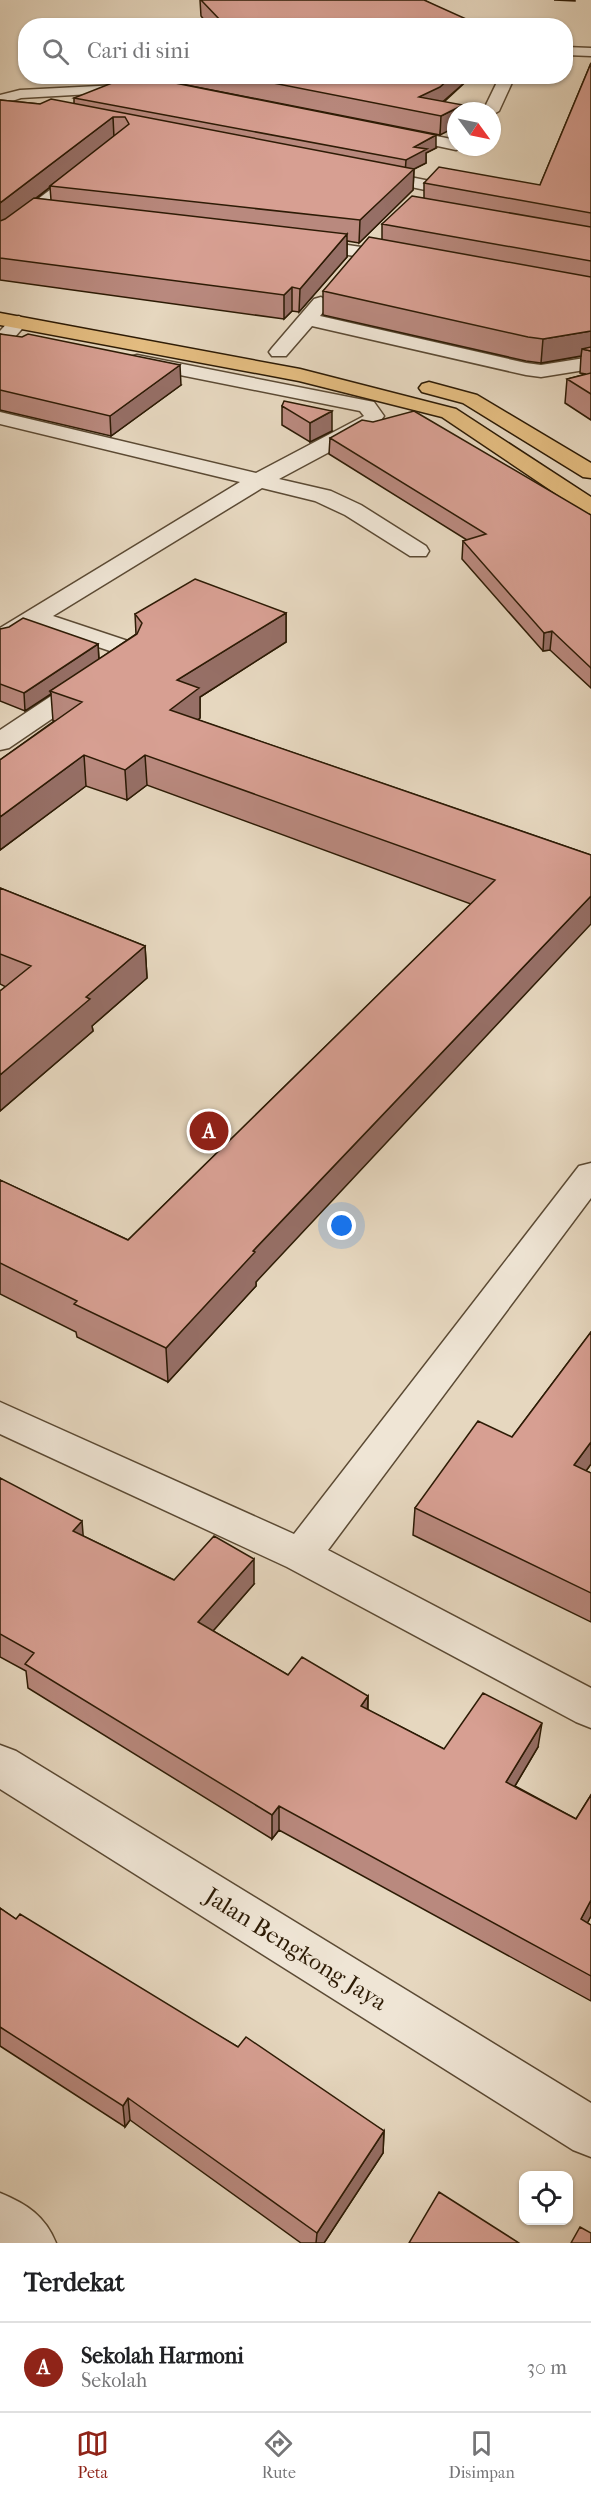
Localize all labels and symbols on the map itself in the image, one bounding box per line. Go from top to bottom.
north arrow [447,102,501,156]
pin: A [190,1108,228,1154]
your location [327,1211,356,1240]
street label: Jalan Bengkong Jaya [198,1881,393,2017]

